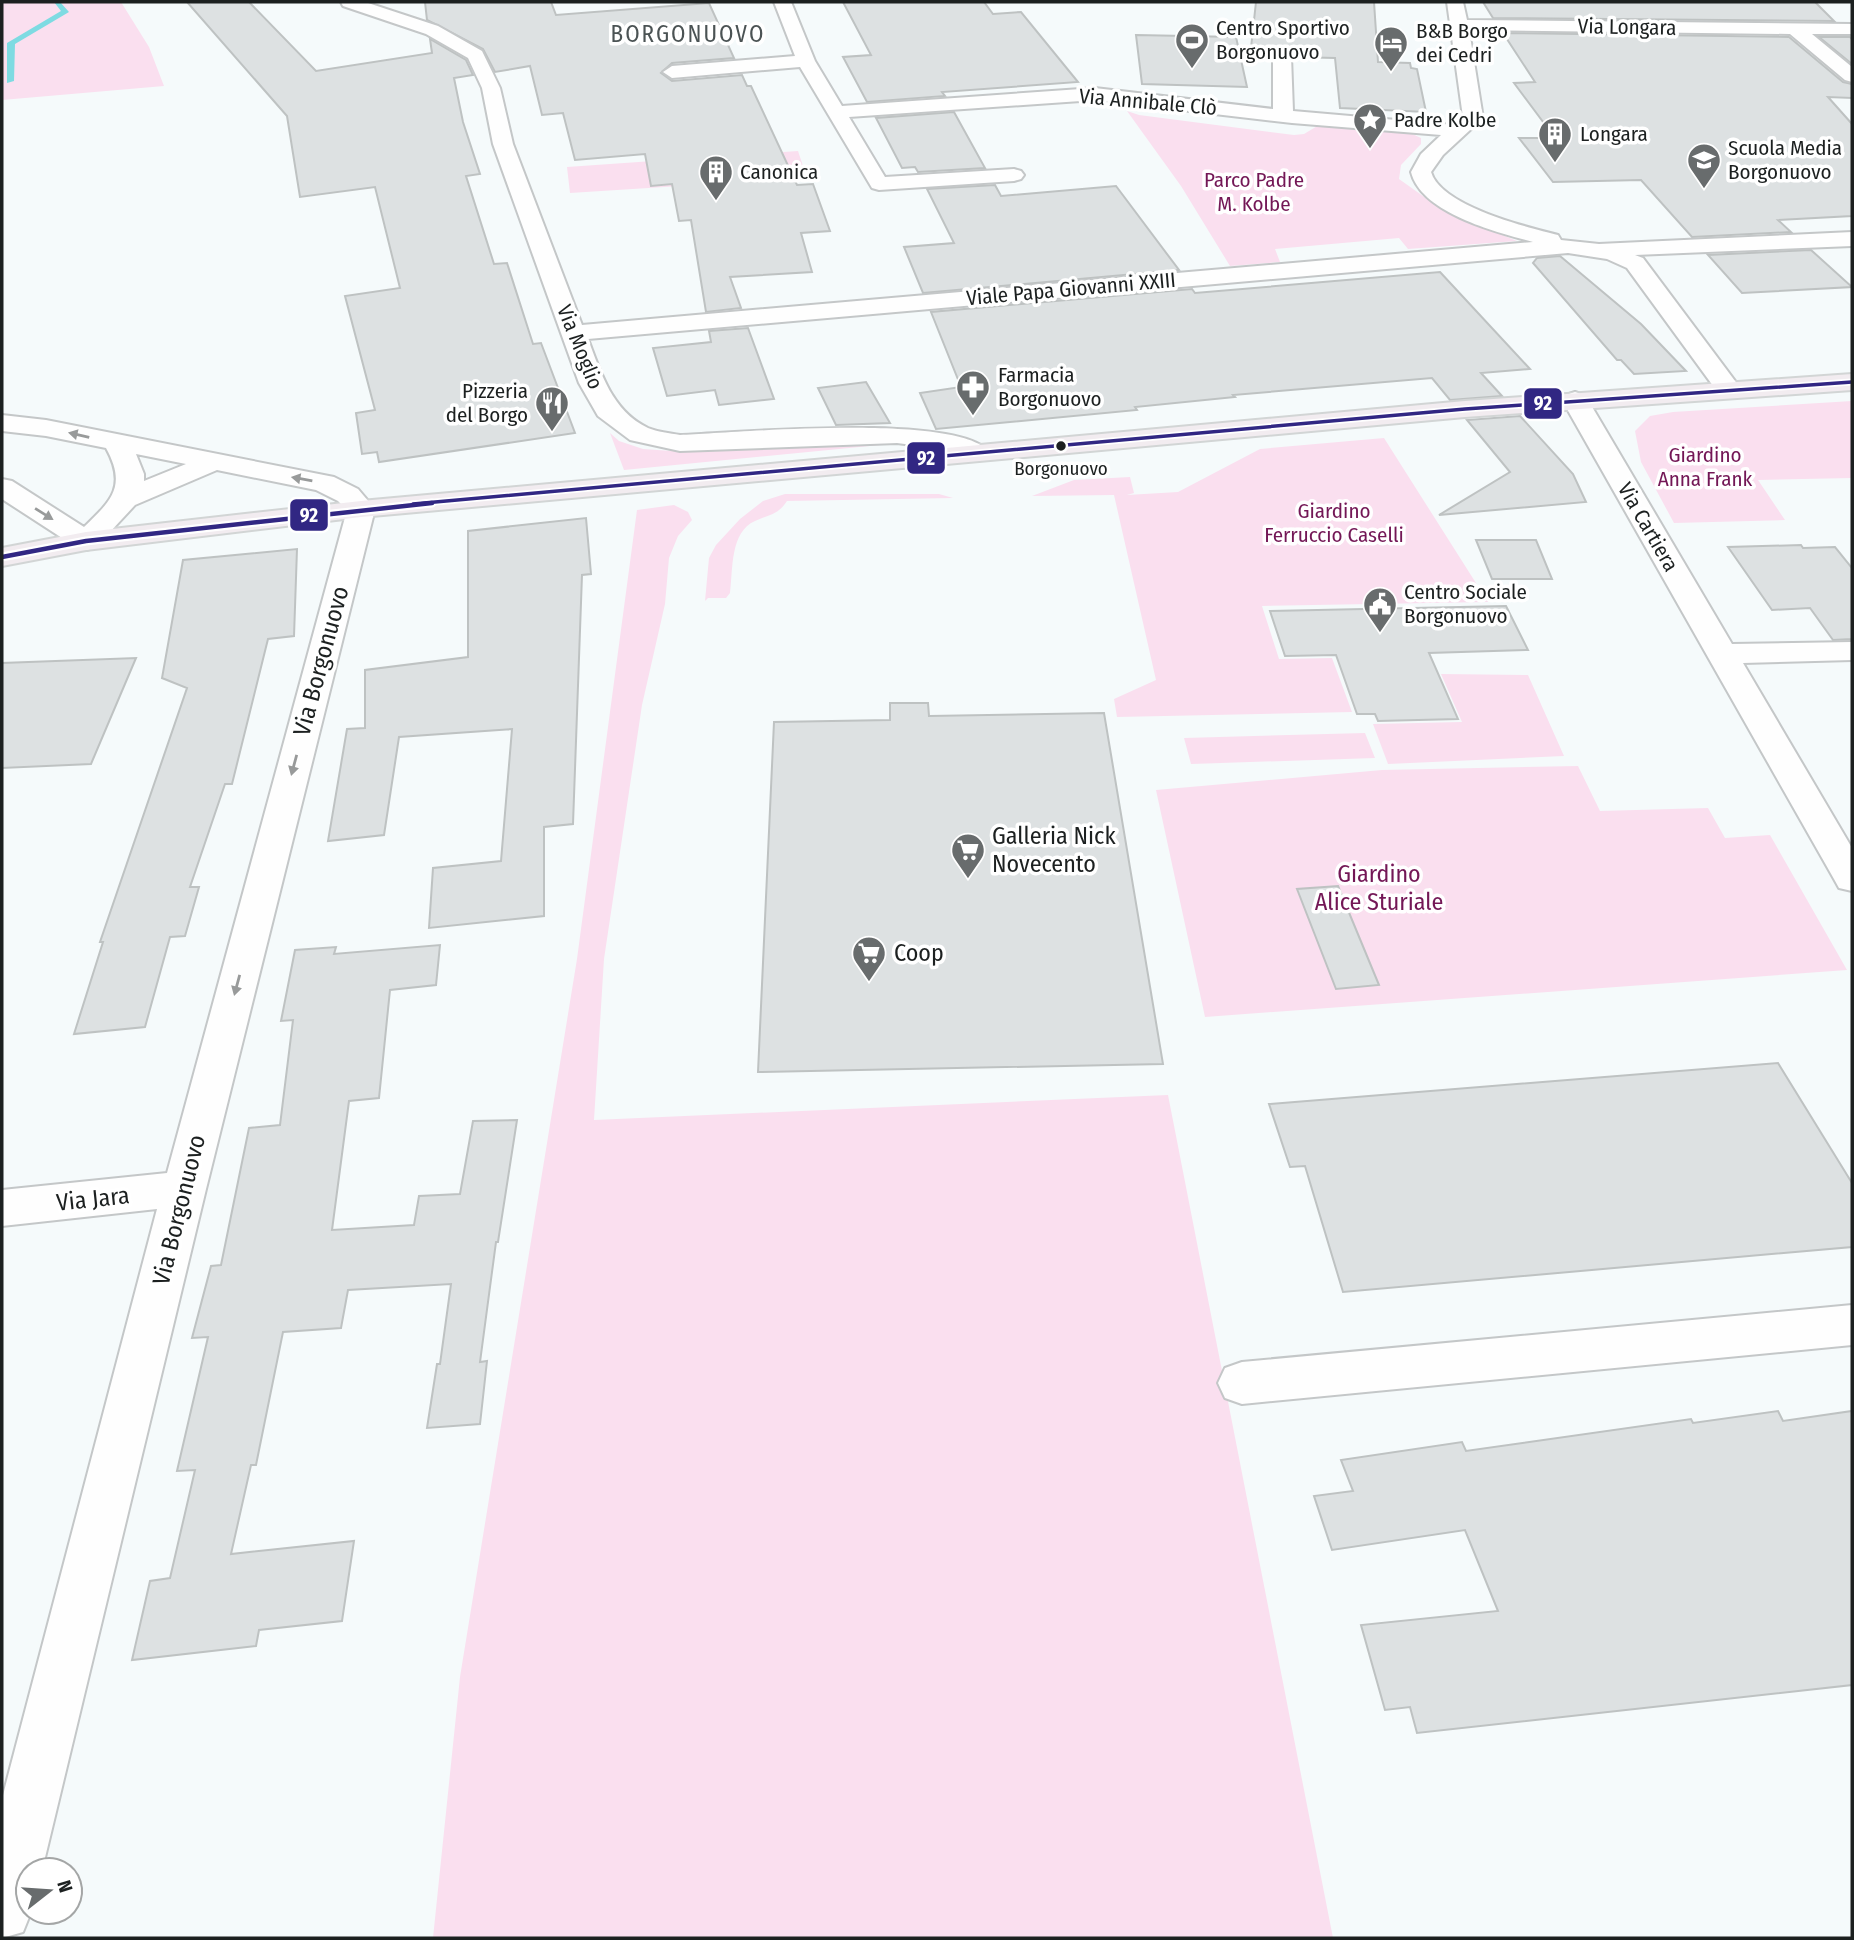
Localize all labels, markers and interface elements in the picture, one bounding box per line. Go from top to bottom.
street label: Via Longara [1577,13,1677,41]
place label: Centro Sportivo Borgonuovo [1216,15,1350,65]
place label: B&B Borgo dei Cedri [1416,18,1508,68]
district label: BORGONUOVO [611,20,765,48]
sports icon: Centro Sportivo Borgonuovo [1173,21,1211,70]
hotel icon: B&B Borgo dei Cedri [1372,24,1410,73]
street label: Via Annibale Clò [1078,83,1218,121]
place icon: Padre Kolbe [1351,101,1389,150]
place label: Padre Kolbe [1394,107,1496,133]
building icon: Longara [1536,115,1574,164]
place label: Longara [1580,121,1648,147]
place label: Scuola Media Borgonuovo [1728,135,1842,185]
school or university icon: Scuola Media Borgonuovo [1685,141,1723,190]
building icon: Canonica [697,153,735,202]
place label: Canonica [740,159,818,185]
park label: Parco Padre M. Kolbe [1204,167,1304,217]
street label: Viale Papa Giovanni XXIII [965,267,1177,311]
street label: Via Moglio [551,301,609,393]
place label: Farmacia Borgonuovo [998,362,1101,412]
pharmacy icon: Farmacia Borgonuovo [954,368,992,417]
place label: Pizzeria del Borgo [446,378,528,428]
restaurant icon: Pizzeria del Borgo [533,384,571,433]
line badge: 92 [1523,387,1563,420]
text: 92 [1534,392,1552,415]
one-way arrow [67,429,89,440]
marker: Borgonuovo [1054,439,1068,453]
line badge: 92 [906,441,946,475]
park label: Giardino Anna Frank [1658,442,1753,492]
text: 92 [917,447,935,470]
place label: Borgonuovo [1014,457,1108,480]
one-way arrow [291,473,313,484]
street label: Via Cartiera [1612,478,1684,576]
line badge: 92 [289,498,329,532]
park label: Giardino Ferruccio Caselli [1264,498,1404,548]
text: 92 [300,504,318,527]
one-way arrow [34,507,53,520]
place label: Centro Sociale Borgonuovo [1404,579,1527,629]
street label: Via Borgonuovo [288,583,354,739]
public building icon: Centro Sociale Borgonuovo [1361,585,1399,634]
one-way arrow [288,754,299,776]
place label: Galleria Nick Novecento [992,822,1116,878]
supermarket icon: Galleria Nick Novecento [949,831,987,880]
park label: Giardino Alice Sturiale [1315,860,1443,916]
supermarket icon: Coop [850,934,888,983]
place label: Coop [894,939,944,967]
one-way arrow [231,974,242,996]
street label: Via Borgonuovo [147,1132,211,1288]
street label: Via Jara [55,1181,131,1217]
north arrow [14,1856,84,1926]
text: N [52,1877,77,1895]

